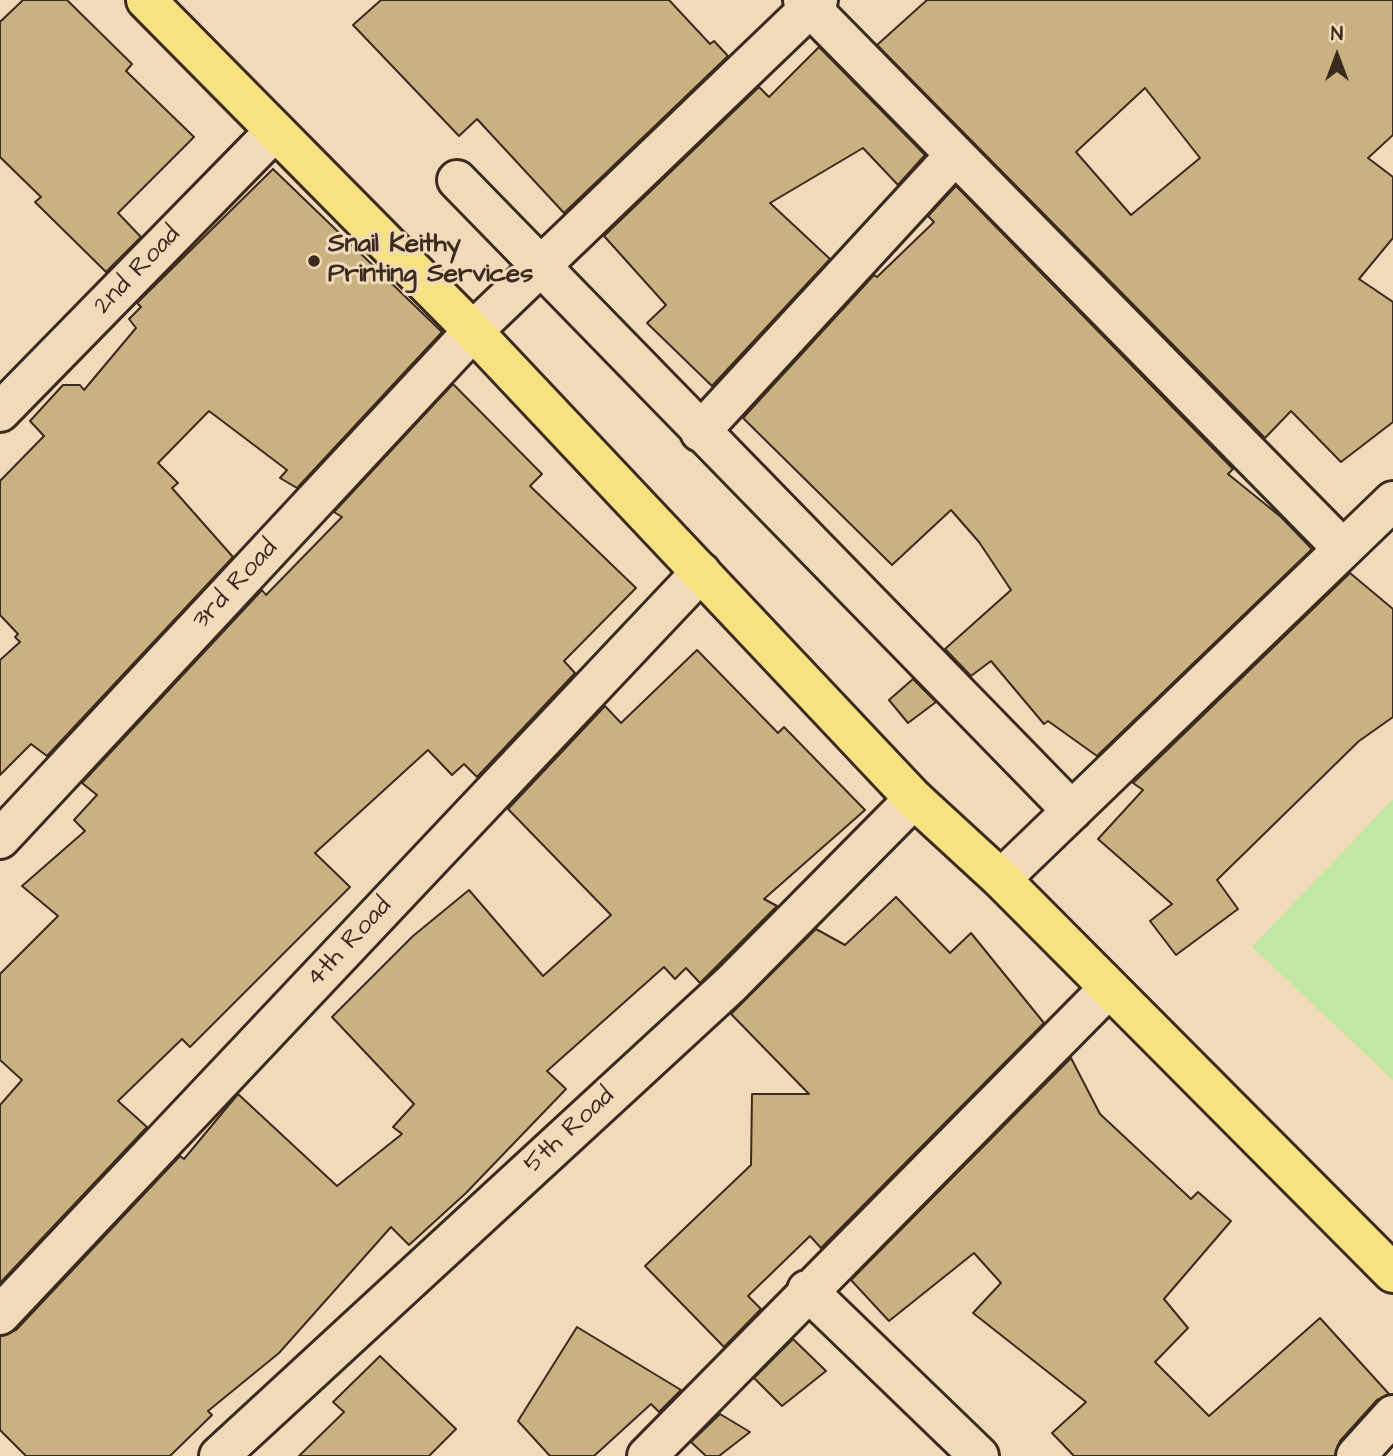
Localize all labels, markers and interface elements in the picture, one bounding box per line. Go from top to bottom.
north arrow [1302,21,1372,91]
text: N [1331,21,1343,48]
street label: 2nd Road [88,220,188,322]
place label: Snail Keithy Printing Services [328,230,533,292]
marker: Snail Keithy Printing Services [306,253,322,269]
street label: 3rd Road [187,534,285,636]
street label: 4th Road [301,892,399,994]
street label: 5th Road [518,1081,622,1181]

